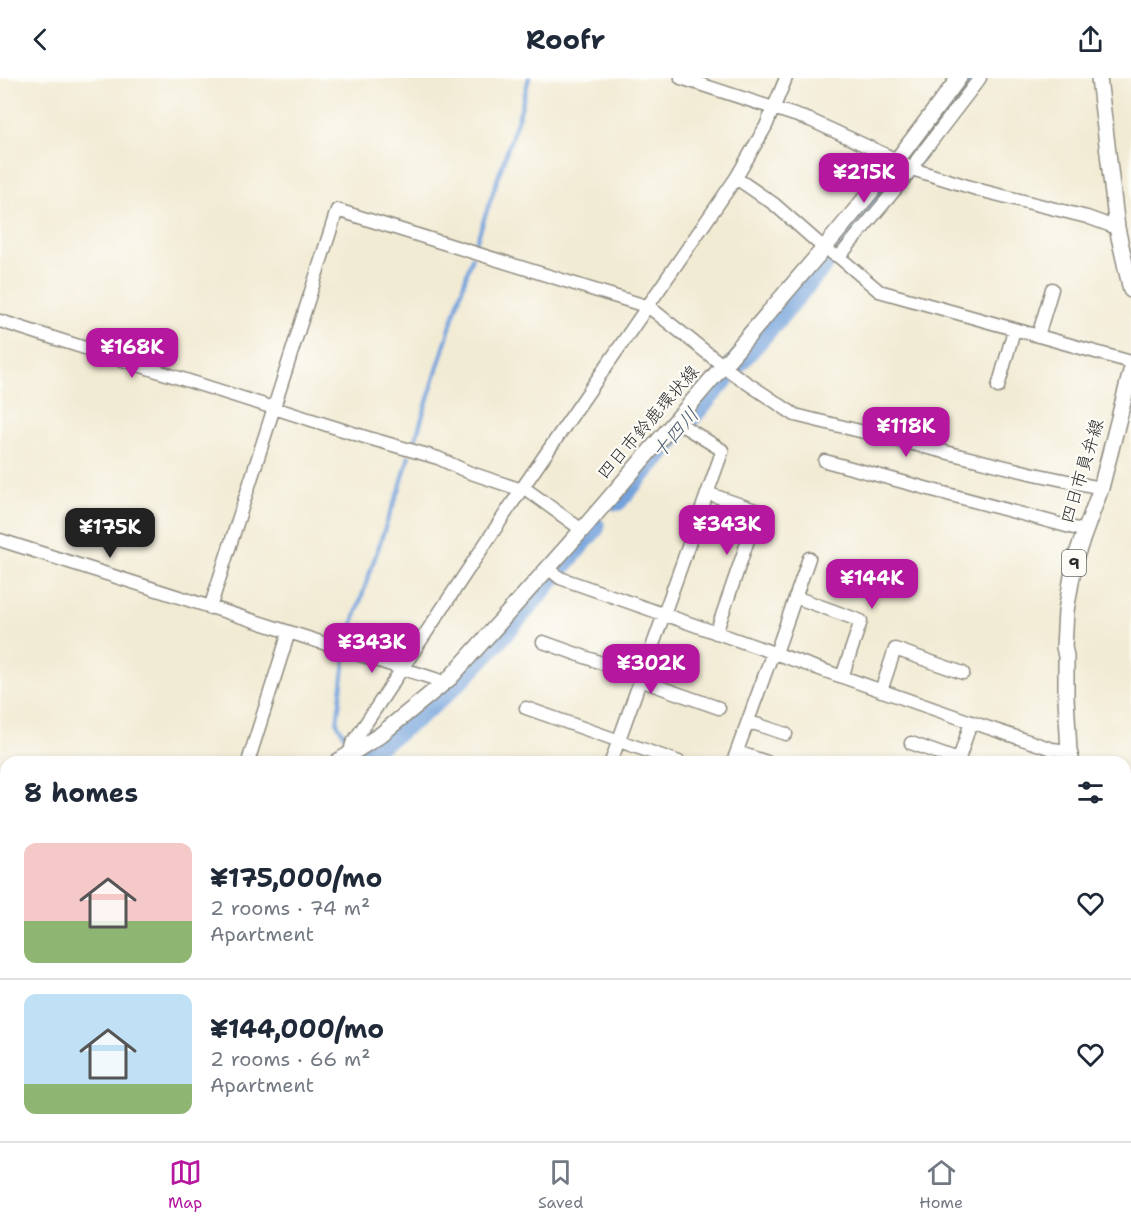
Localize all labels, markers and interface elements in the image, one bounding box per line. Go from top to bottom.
text: Roofr [526,21,605,58]
icon: back [24,23,57,56]
icon: share [1074,23,1107,56]
pin: ¥215K [822,153,906,204]
text: ¥215K [833,159,895,185]
pin: ¥168K [90,328,174,379]
text: ¥168K [100,334,164,360]
street label: 四日市鈴鹿環状線 [592,360,704,484]
water label: 十四川 [646,402,704,464]
pin: ¥118K [864,407,948,458]
text: ¥118K [877,413,935,439]
street label: 四日市員弁線 [1055,416,1109,526]
pin: ¥343K [685,505,769,556]
pin: ¥175K [68,508,152,559]
text: ¥343K [693,511,761,537]
text: ¥175K [79,514,141,540]
road number: 9 [1062,550,1086,576]
pin: ¥144K [830,559,914,610]
text: ¥144K [840,565,904,591]
pin: ¥343K [330,623,414,674]
text: ¥343K [338,629,406,655]
pin: ¥302K [609,644,693,695]
text: ¥302K [617,650,685,676]
text: 8 homes [24,775,138,810]
icon: filters [1074,776,1107,809]
text: ¥175,000/mo [210,860,382,895]
icon: home [72,867,144,939]
icon: heart [1074,887,1107,920]
text: 2 rooms · 74 m² [210,895,370,921]
text: Apartment [210,921,314,947]
text: ¥144,000/mo [210,1011,384,1046]
icon: home [72,1018,144,1090]
icon: heart [1074,1038,1107,1071]
text: 2 rooms · 66 m² [210,1046,371,1072]
text: Apartment [210,1072,314,1098]
tab: Map [168,1156,202,1213]
tab: Saved [538,1156,583,1213]
tab: Home [919,1156,963,1213]

